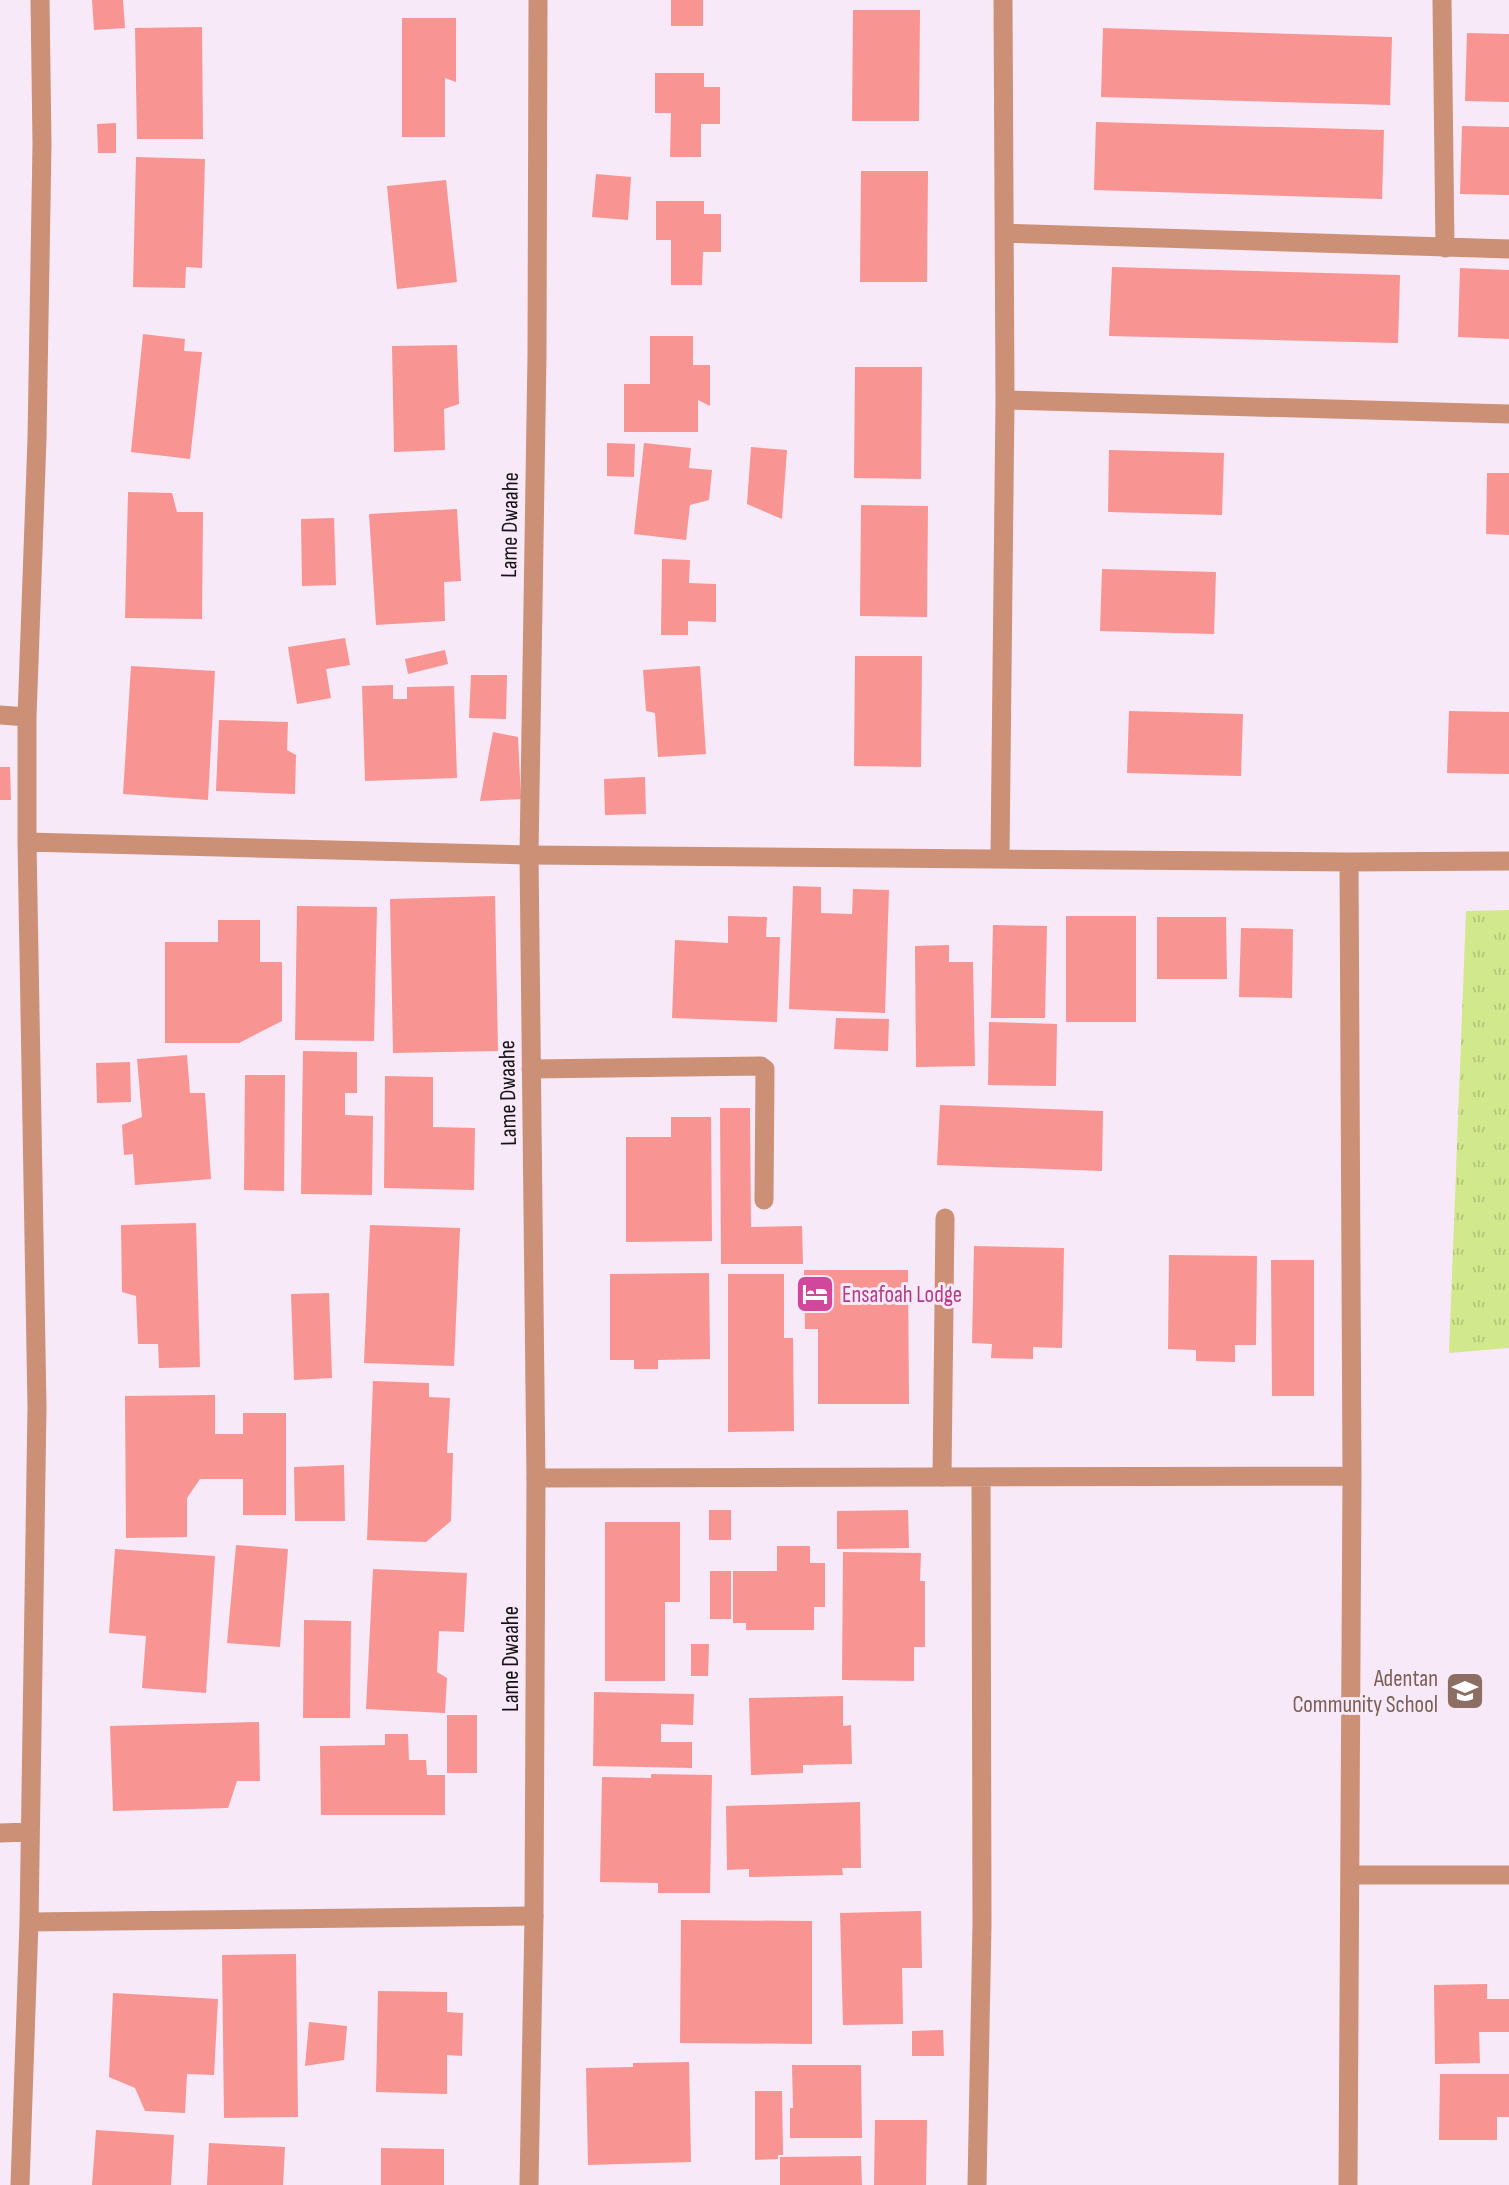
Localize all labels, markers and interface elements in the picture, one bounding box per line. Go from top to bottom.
street label: Lame Dwaahe [495,472,525,578]
street label: Lame Dwaahe [493,1040,523,1146]
hotel icon: Ensafoah Lodge [794,1273,836,1315]
place label: Ensafoah Lodge [842,1281,962,1309]
street label: Lame Dwaahe [497,1606,525,1712]
place label: Adentan Community School [1292,1665,1438,1719]
school or university icon: Adentan Community School [1444,1670,1486,1712]

